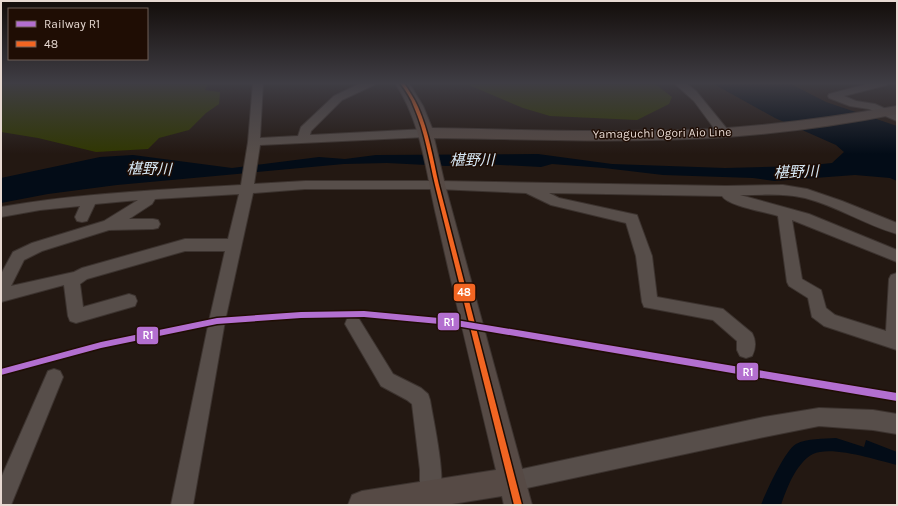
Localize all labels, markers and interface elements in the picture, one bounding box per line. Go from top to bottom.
legend [8,8,148,60]
text: Railway R1 [44,17,100,31]
text: 48 [44,37,58,51]
street label: Yamaguchi Ogori Aio Line [593,125,731,141]
water label: 椹野川 [449,151,496,169]
water label: 椹野川 [126,160,174,178]
water label: 椹野川 [773,162,821,182]
line badge: 48 [453,283,476,302]
text: 48 [457,286,471,299]
line badge: R1 [437,312,460,331]
text: R1 [443,316,455,329]
line badge: R1 [136,326,159,345]
text: R1 [142,329,154,342]
line badge: R1 [736,362,759,381]
text: R1 [742,366,754,379]

